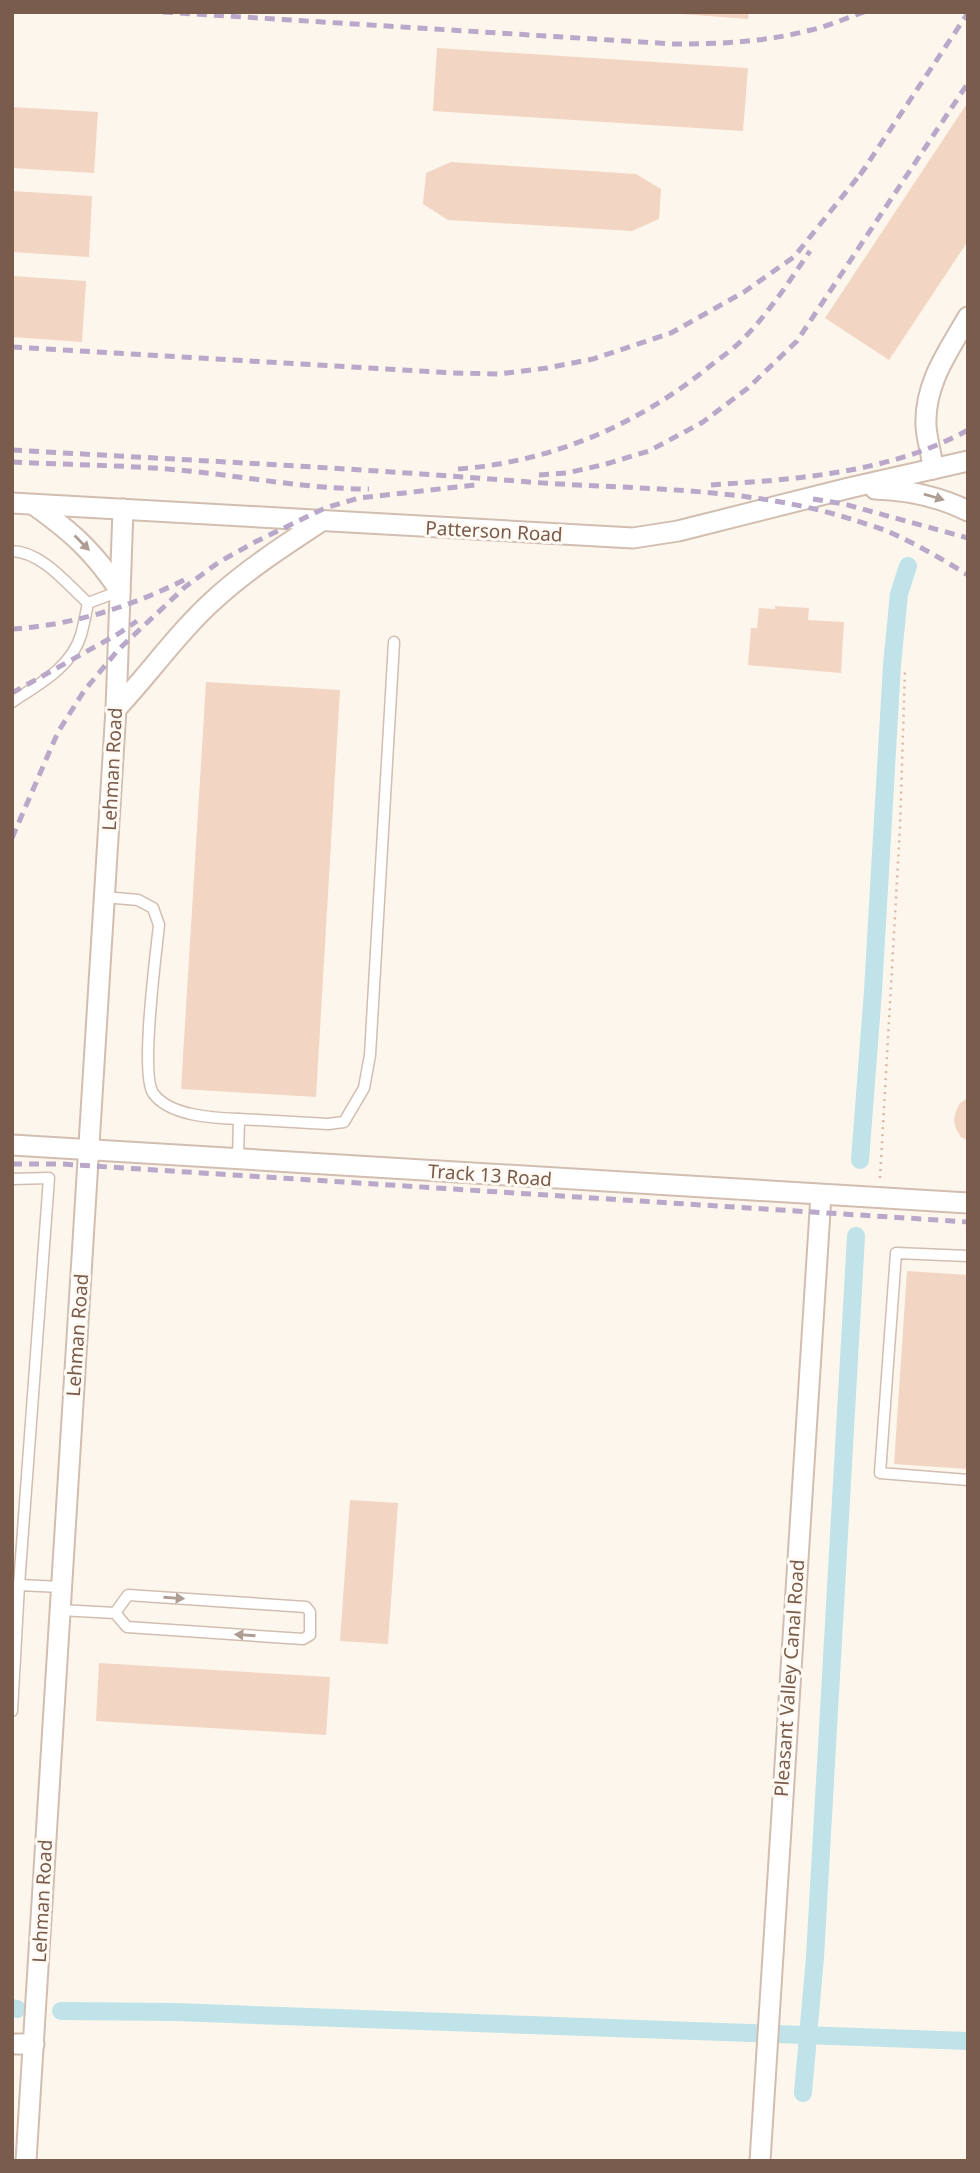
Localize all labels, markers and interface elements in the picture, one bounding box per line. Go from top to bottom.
one-way arrow [924,493,945,503]
street label: Patterson Road [425,514,563,548]
one-way arrow [73,534,90,551]
street label: Lehman Road [96,707,128,831]
street label: Track 13 Road [427,1158,553,1192]
street label: Lehman Road [60,1273,94,1397]
street label: Pleasant Valley Canal Road [768,1558,810,1798]
one-way arrow [163,1593,185,1604]
one-way arrow [234,1629,256,1640]
street label: Lehman Road [26,1839,58,1963]

